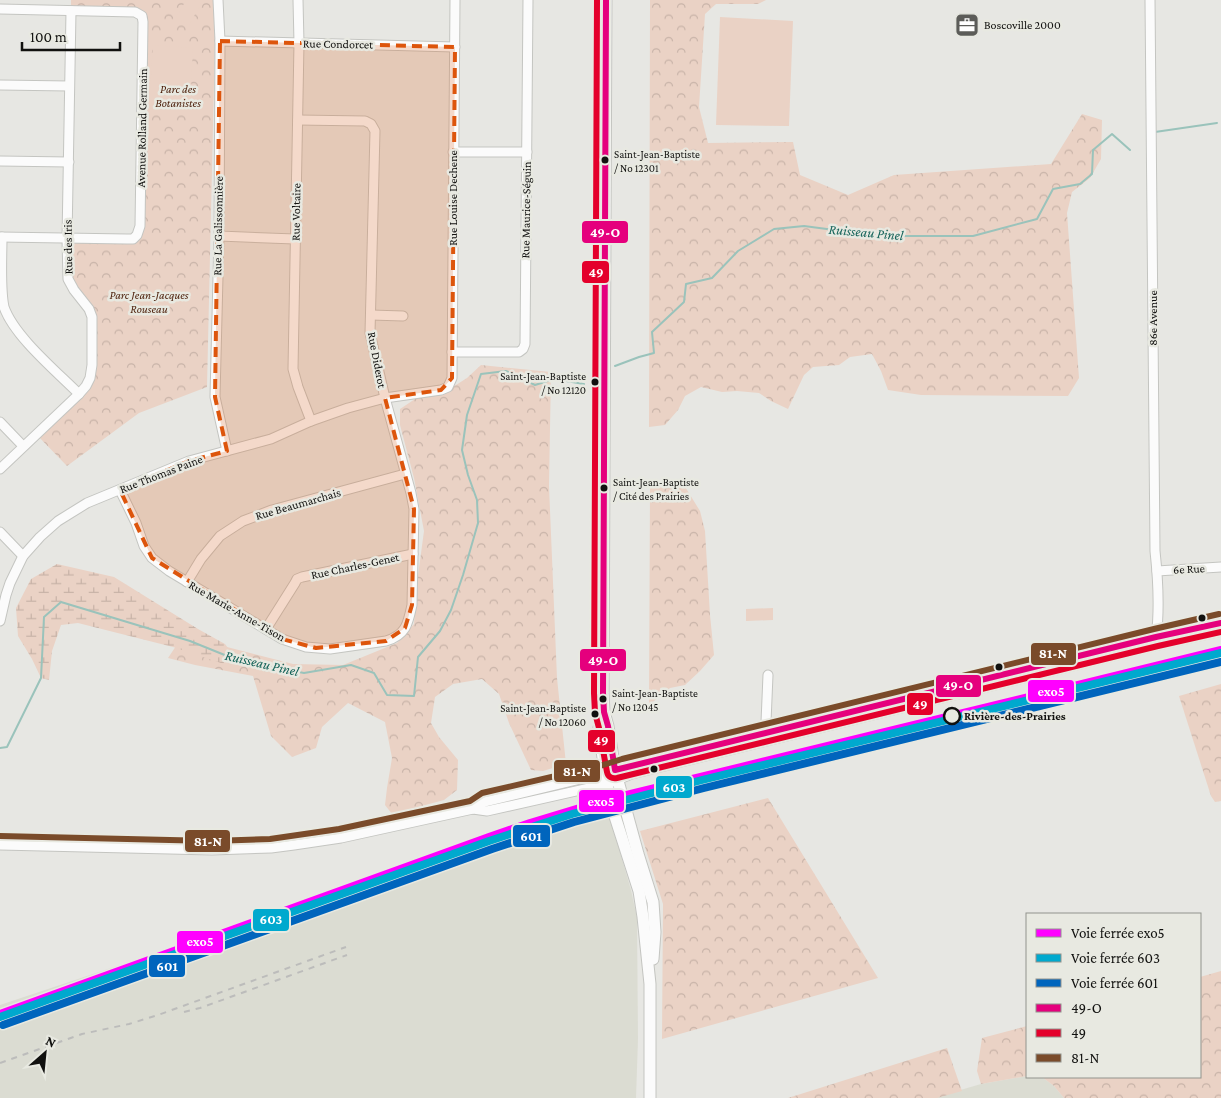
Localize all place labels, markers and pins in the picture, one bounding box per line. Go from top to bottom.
office icon: Boscoville 2000 [954,12,980,38]
place label: Boscoville 2000 [984,18,1061,32]
place label: Saint-Jean-Baptiste / No 12301 [614,148,700,174]
marker: Saint-Jean-Baptiste / No 12301 [600,155,610,165]
place label: Saint-Jean-Baptiste / No 12120 [500,370,586,396]
marker: Saint-Jean-Baptiste / No 12120 [590,377,600,387]
place label: Saint-Jean-Baptiste / Cité des Prairies [613,476,699,502]
marker: Saint-Jean-Baptiste / Cité des Prairies [599,483,609,493]
unlabelled marker [1197,613,1207,623]
unlabelled marker [994,662,1004,672]
place label: Saint-Jean-Baptiste / No 12045 [612,687,698,713]
marker: Saint-Jean-Baptiste / No 12045 [598,694,608,704]
place label: Saint-Jean-Baptiste / No 12060 [500,702,586,728]
marker: Rivière-des-Prairies [943,707,961,725]
marker: Saint-Jean-Baptiste / No 12060 [590,709,600,719]
place label: Rivière-des-Prairies [964,709,1066,723]
unlabelled marker [649,764,659,774]

